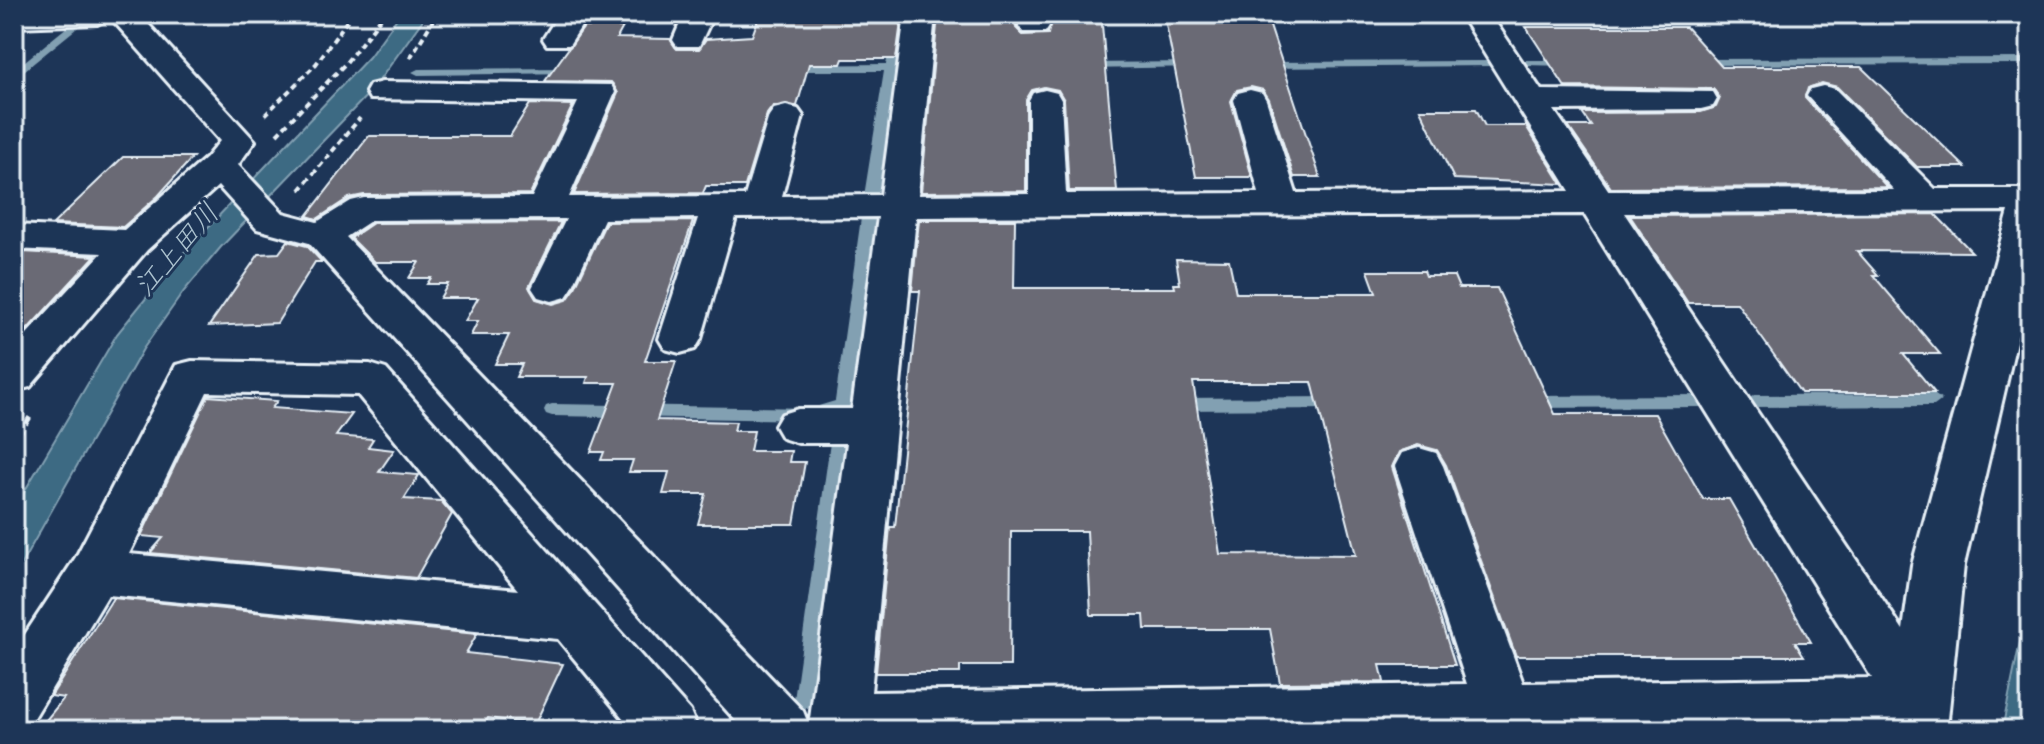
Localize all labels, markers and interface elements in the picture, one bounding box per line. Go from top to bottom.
water label: 江上田川 [126,196,231,307]

